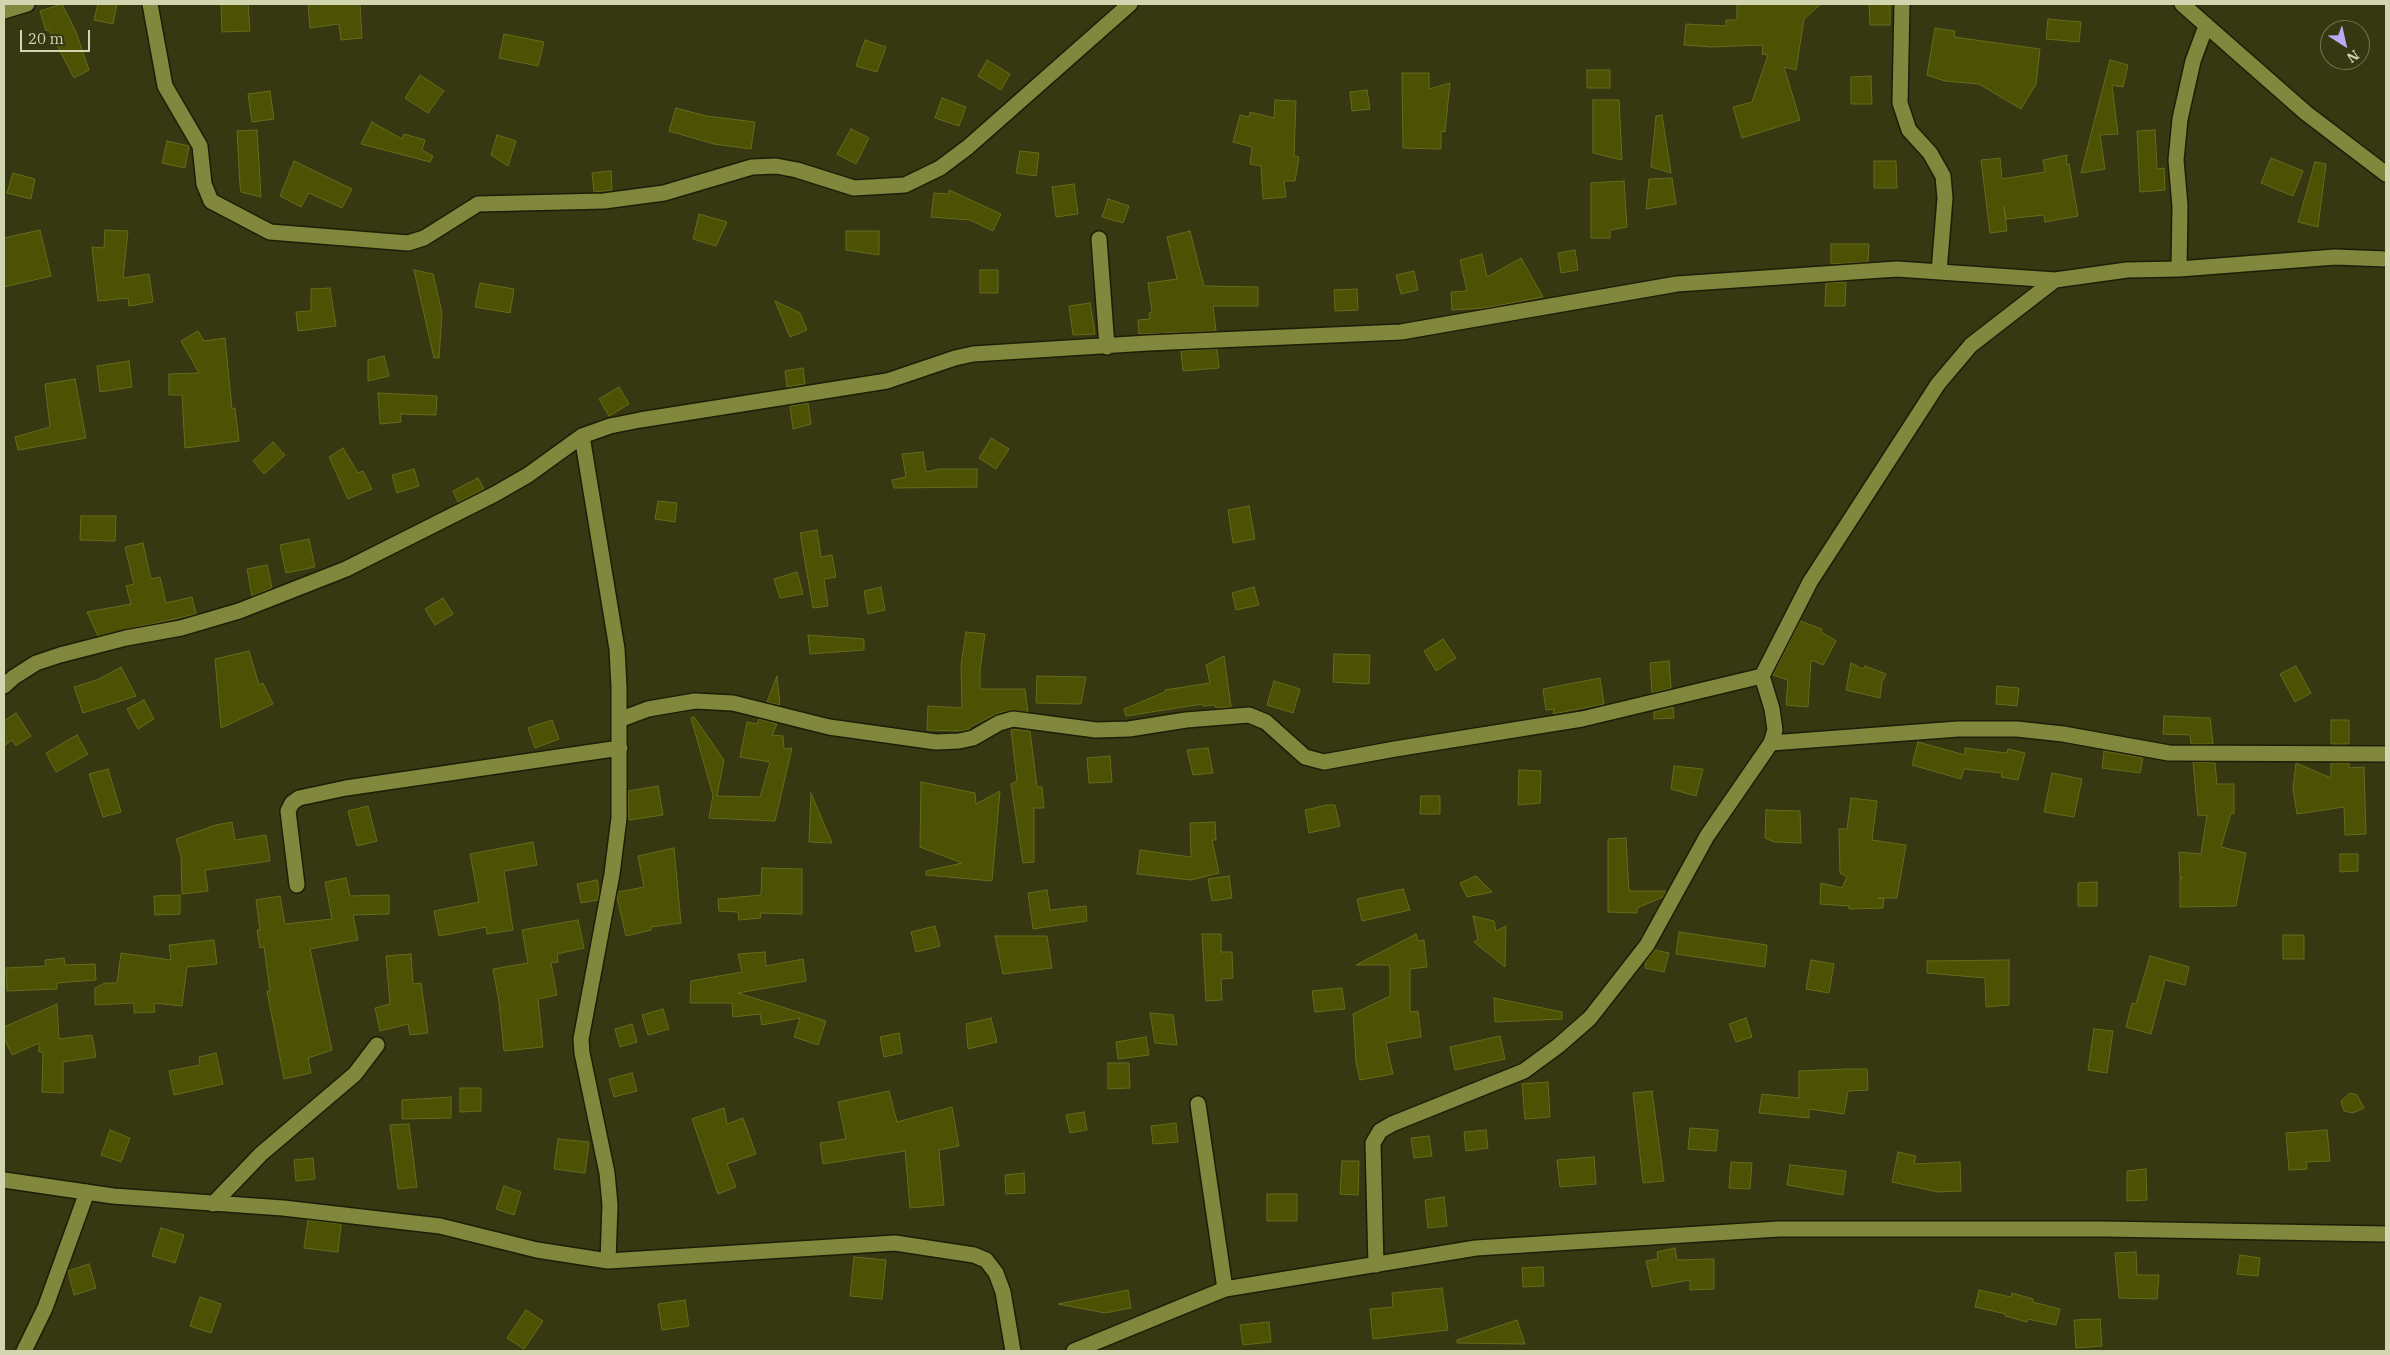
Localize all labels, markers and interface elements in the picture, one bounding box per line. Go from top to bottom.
scale bar [22,20,92,52]
north arrow [2320,20,2370,70]
text: 20 m [28,29,64,48]
text: N [2343,46,2363,67]

